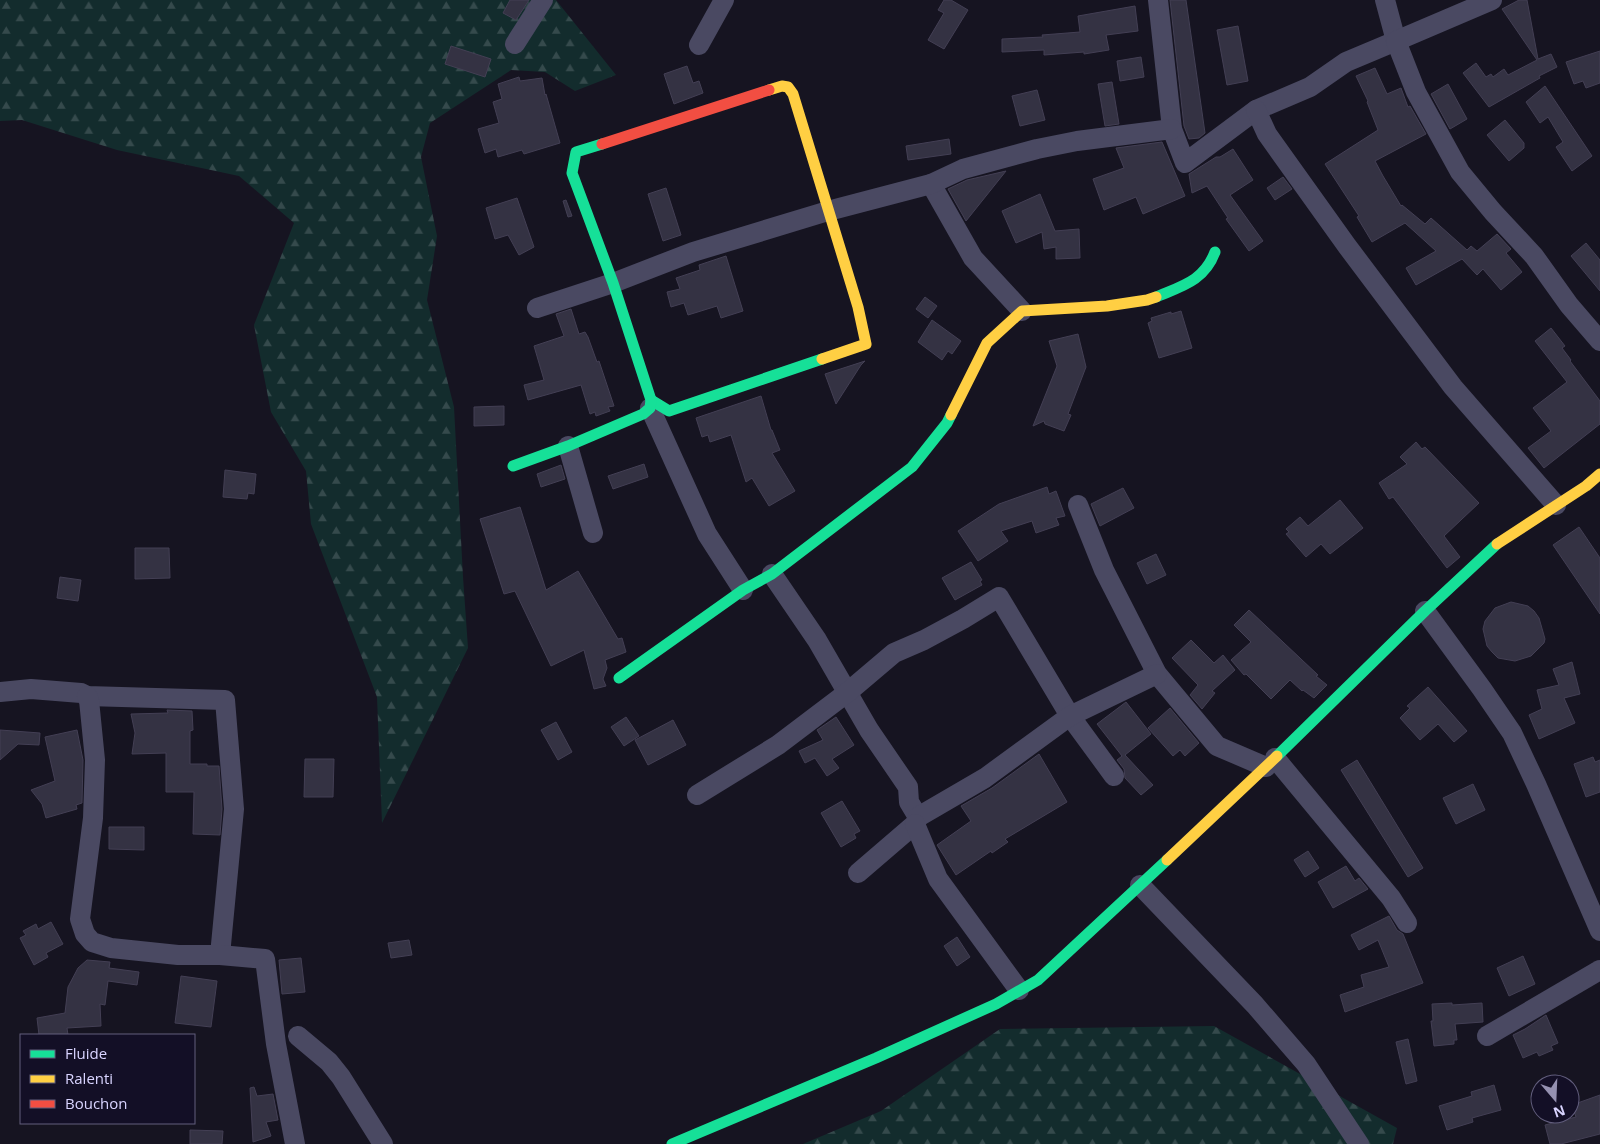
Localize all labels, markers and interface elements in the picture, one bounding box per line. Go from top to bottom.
legend [20,1034,195,1124]
text: Fluide [65,1043,107,1063]
text: Ralenti [65,1068,113,1088]
north arrow [1530,1074,1580,1124]
text: Bouchon [65,1093,128,1113]
text: N [1551,1101,1568,1123]

